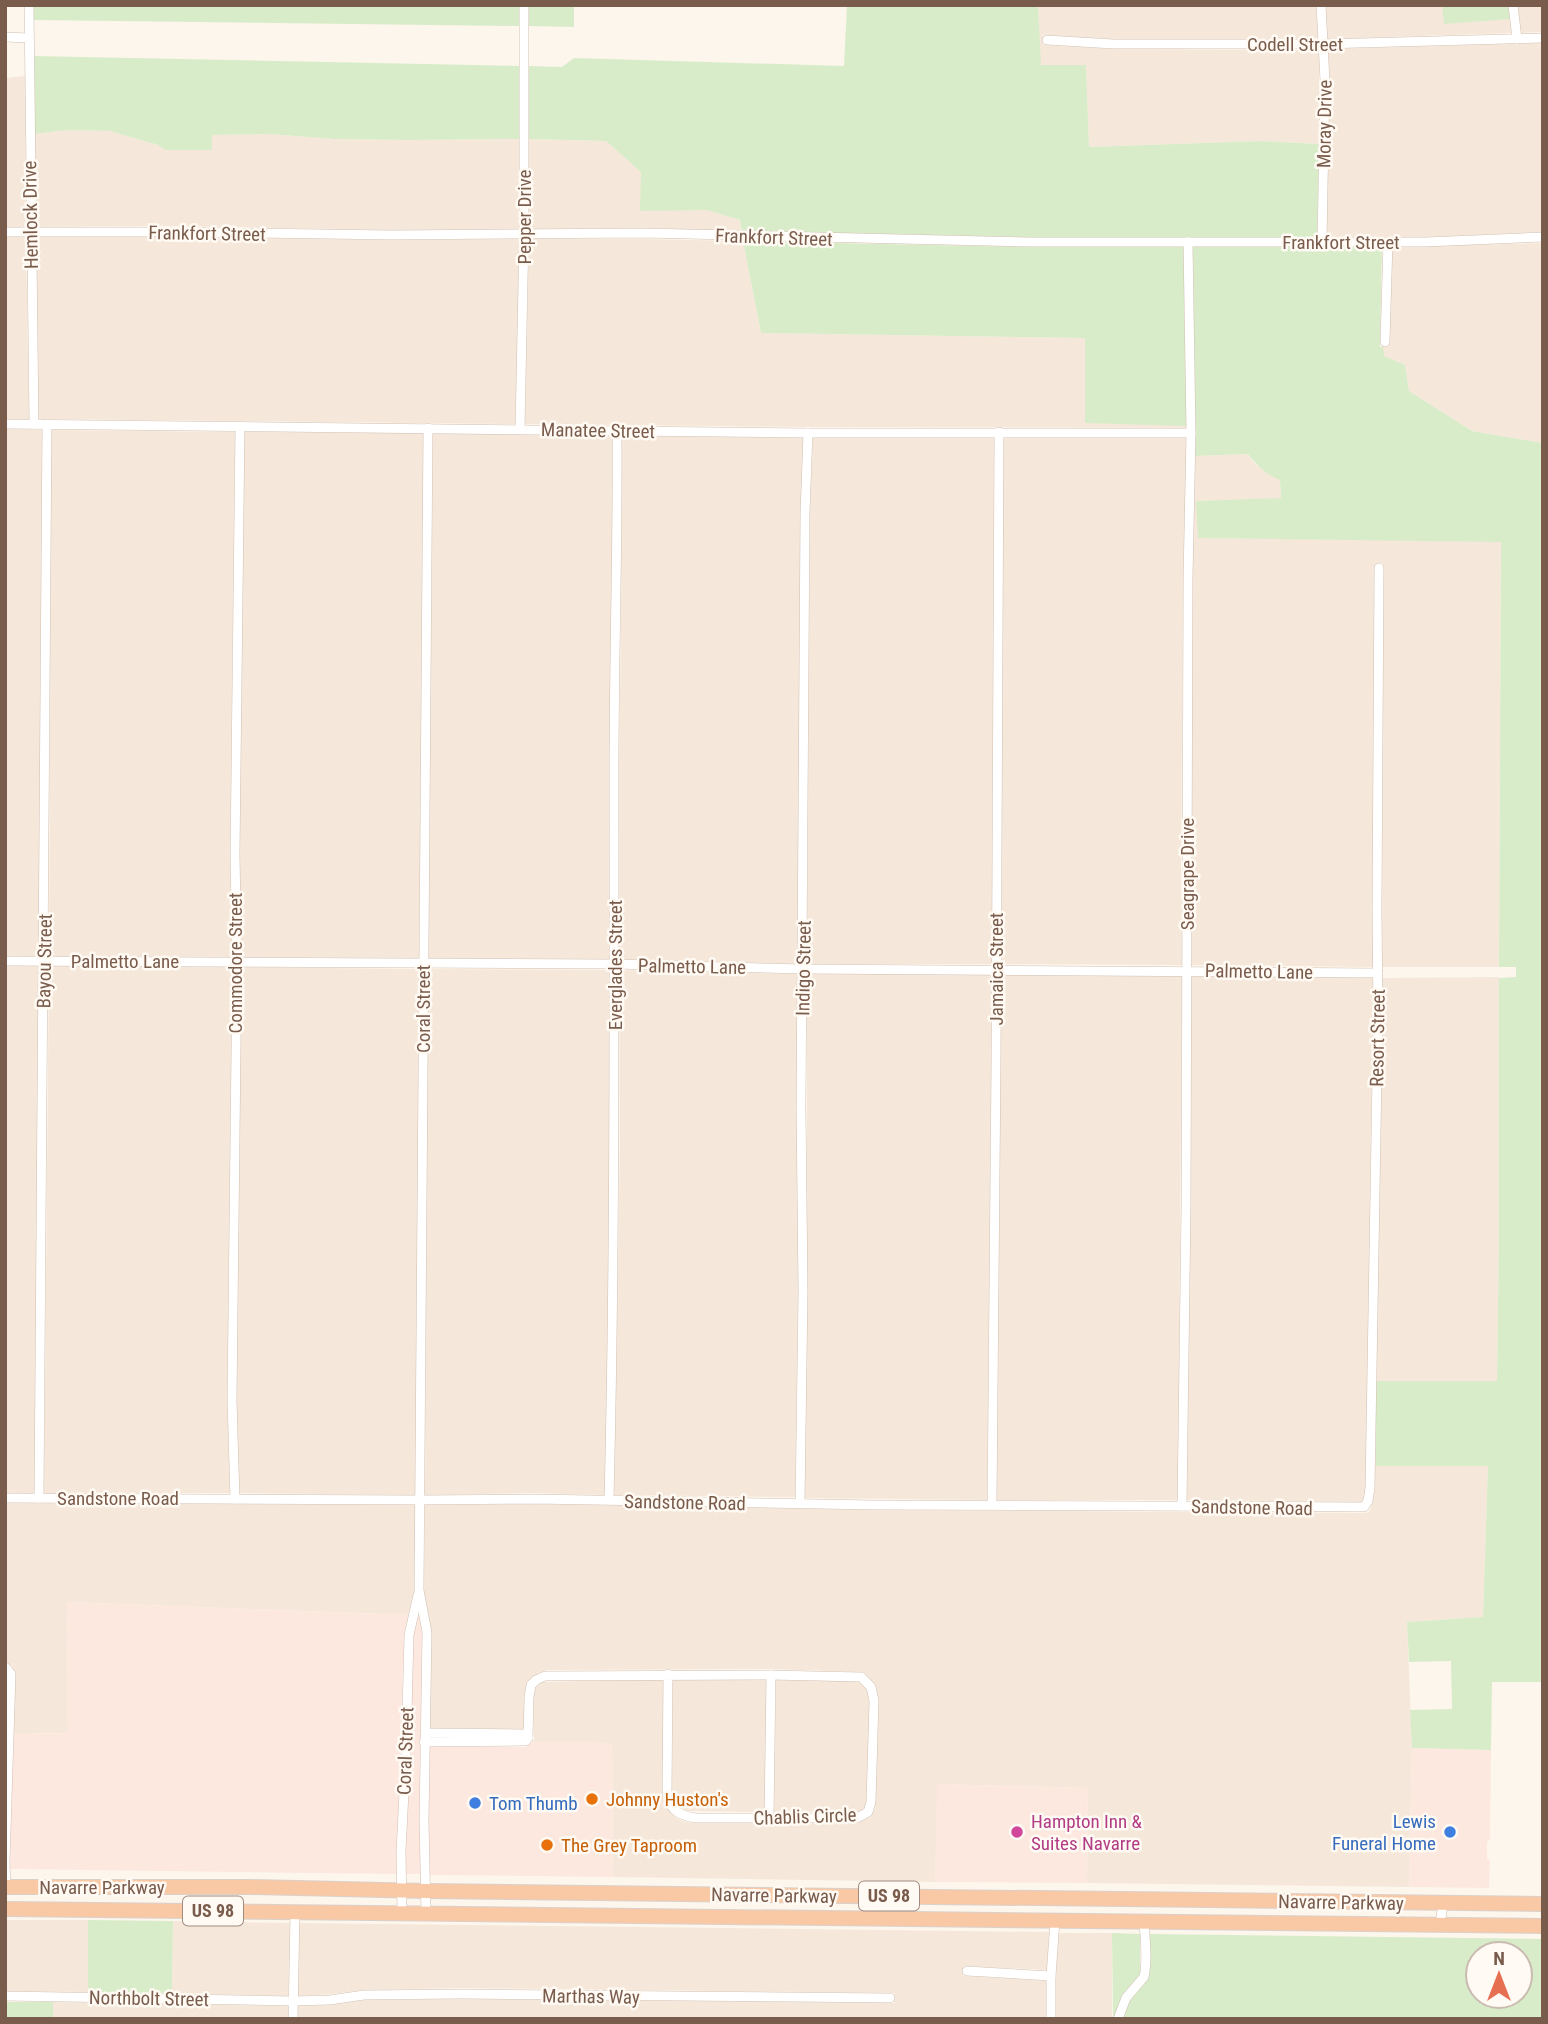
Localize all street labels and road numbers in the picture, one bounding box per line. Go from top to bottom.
street label: Codell Street [1247,33,1343,56]
street label: Moray Drive [1312,79,1337,168]
street label: Hemlock Drive [18,160,43,269]
street label: Pepper Drive [513,169,536,265]
street label: Frankfort Street [148,221,266,246]
street label: Frankfort Street [715,224,833,251]
street label: Frankfort Street [1282,231,1400,254]
street label: Manatee Street [541,418,655,443]
street label: Seagrape Drive [1176,818,1199,930]
street label: Commodore Street [224,893,247,1033]
street label: Everglades Street [604,900,627,1030]
street label: Bayou Street [32,913,57,1009]
street label: Jamaica Street [985,913,1008,1025]
street label: Indigo Street [791,920,816,1016]
street label: Palmetto Lane [71,950,179,973]
street label: Palmetto Lane [638,954,746,979]
street label: Palmetto Lane [1205,959,1313,984]
street label: Coral Street [412,965,435,1053]
street label: Resort Street [1365,989,1390,1087]
street label: Sandstone Road [57,1487,179,1510]
street label: Sandstone Road [624,1490,746,1515]
street label: Sandstone Road [1191,1495,1313,1520]
street label: Coral Street [392,1707,419,1795]
street label: Chablis Circle [753,1803,857,1830]
street label: Navarre Parkway [39,1876,165,1899]
road number: US 98 [859,1882,919,1910]
street label: Navarre Parkway [711,1883,837,1908]
street label: Navarre Parkway [1278,1890,1404,1915]
road number: US 98 [183,1896,243,1926]
street label: Marthas Way [542,1984,640,2009]
street label: Northbolt Street [89,1986,209,2011]

